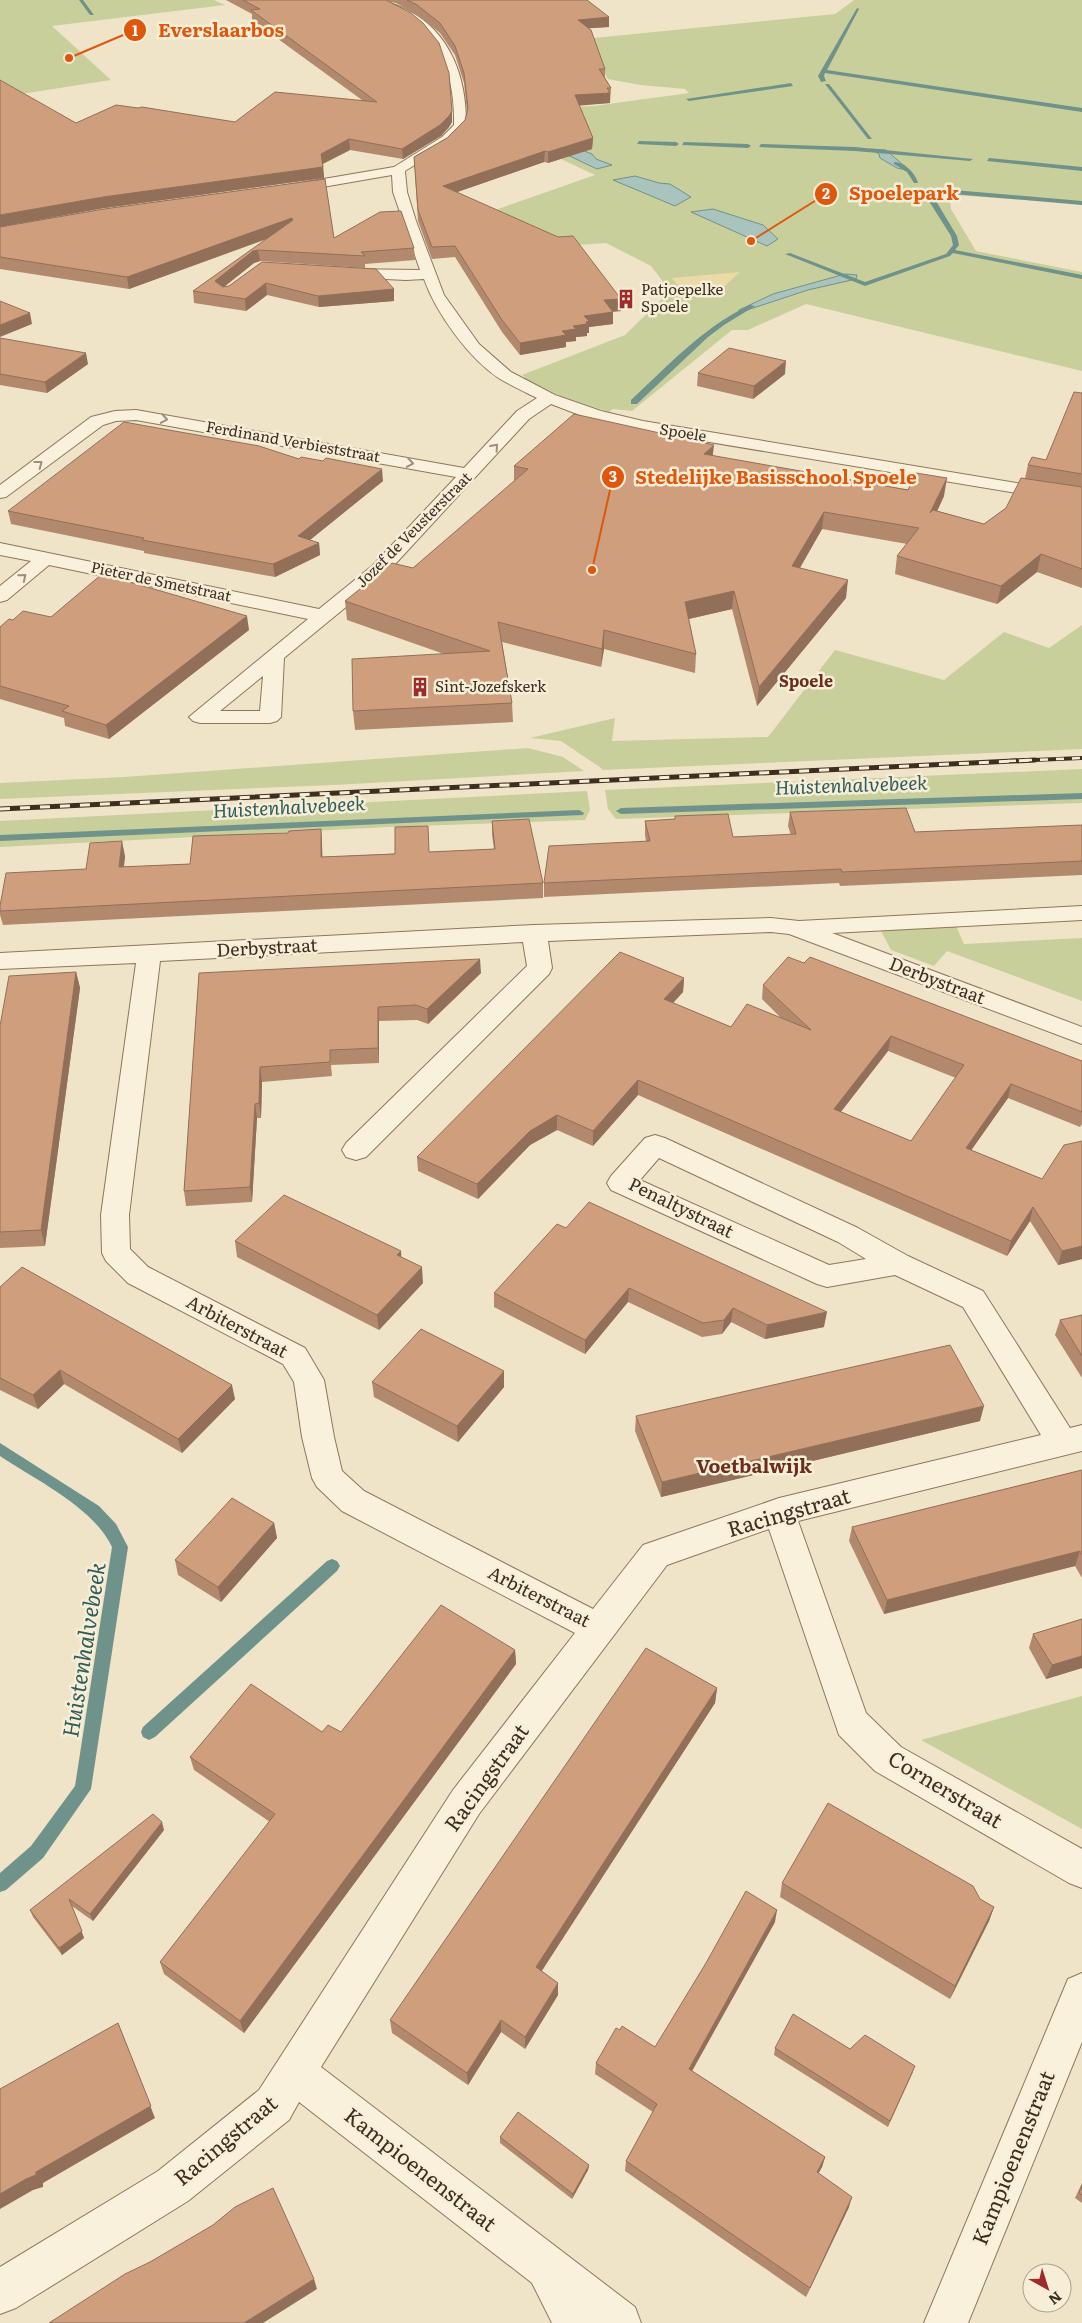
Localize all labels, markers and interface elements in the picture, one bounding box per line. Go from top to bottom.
callout: Everslaarbos [123,13,294,47]
text: Everslaarbos [158,15,284,43]
text: 1 [132,18,138,41]
callout: Spoelepark [814,177,969,211]
text: Spoelepark [849,178,959,206]
text: 2 [822,181,830,204]
place label: Patjoepelke Spoele [641,277,724,317]
building icon: Patjoepelke Spoele [615,288,637,310]
one-way arrow [159,414,168,424]
street label: Ferdinand Verbieststraat [204,414,382,467]
street label: Spoele [658,416,709,447]
one-way arrow [489,443,498,452]
one-way arrow [405,458,414,468]
callout: Stedelijke Basisschool Spoele [600,460,927,494]
one-way arrow [33,461,43,470]
text: Stedelijke Basisschool Spoele [635,462,917,490]
text: 3 [609,464,617,487]
street label: Jozef de Veusterstraat [350,466,476,592]
street label: Pieter de Smetstraat [89,554,234,607]
one-way arrow [17,574,26,583]
district label: Spoele [779,668,833,692]
place label: Sint-Jozefskerk [435,674,547,697]
building icon: Sint-Jozefskerk [409,676,431,698]
water label: Huistenhalvebeek [774,767,928,801]
water label: Huistenhalvebeek [212,788,367,824]
street label: Derbystraat [216,930,319,963]
street label: Derbystraat [885,949,990,1011]
street label: Penaltystraat [624,1170,739,1244]
street label: Arbiterstraat [182,1288,294,1364]
district label: Voetbalwijk [696,1451,812,1479]
street label: Racingstraat [723,1478,854,1543]
street label: Arbiterstraat [484,1558,596,1633]
water label: Huistenhalvebeek [52,1560,113,1740]
street label: Racingstraat [435,1716,535,1837]
street label: Cornerstraat [883,1741,1010,1835]
street label: Kampioenenstraat [963,2065,1061,2249]
street label: Racingstraat [166,2086,283,2192]
street label: Kampioenenstraat [339,2099,505,2238]
north arrow [1022,2263,1072,2313]
text: N [1045,2287,1067,2311]

